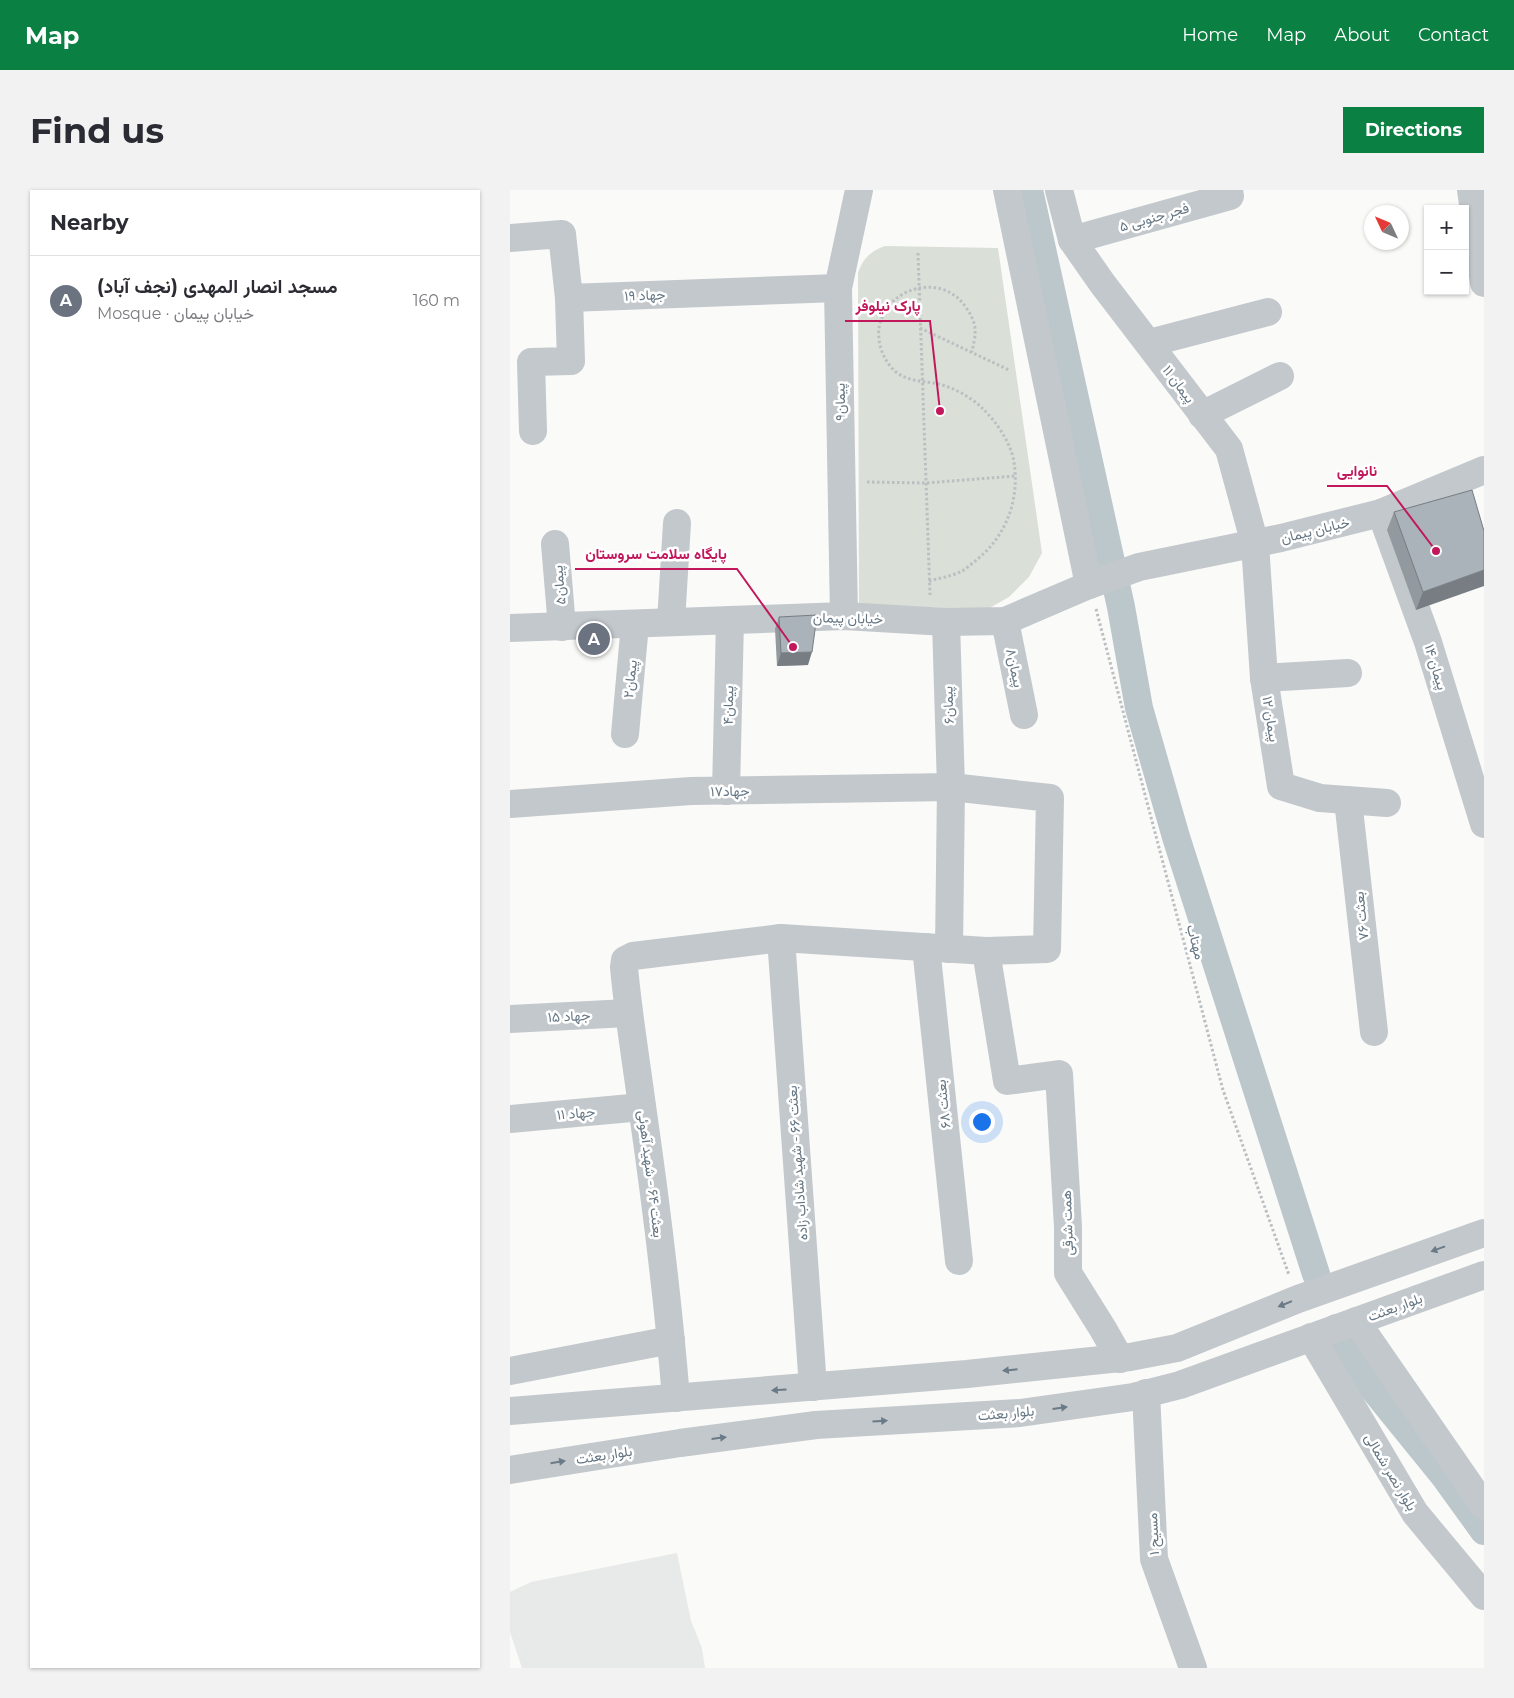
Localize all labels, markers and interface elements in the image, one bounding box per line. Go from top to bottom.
text: Map [25,21,79,50]
text: Home [1182,24,1238,46]
text: Map [1266,24,1306,46]
text: About [1334,24,1390,46]
text: Contact [1418,24,1489,46]
button: Directions [1343,107,1484,153]
text: Find us [30,109,164,152]
street label: فجر جنوبی ۵ [1117,198,1191,236]
north arrow [1364,205,1409,250]
map controls [1424,205,1469,295]
button: + [1424,205,1469,250]
text: Nearby [50,210,129,235]
button: − [1424,250,1469,295]
text: مسجد انصار المهدی (نجف آباد) [97,275,337,298]
street label: جهاد ۱۹ [624,285,666,305]
text: A [60,291,72,310]
text: 160 m [413,291,460,310]
callout: پارک نیلوفر [845,291,930,321]
text: پارک نیلوفر [854,296,921,316]
text: Mosque · خیابان پیمان [97,304,254,323]
street label: پیمان ۱۱ [1158,361,1199,407]
street label: پیمان۹ [831,383,850,421]
callout: نانوایی [1327,456,1387,486]
text: نانوایی [1337,461,1377,480]
street label: خیابان پیمان [1279,513,1351,548]
callout: پایگاه سلامت سروستان [575,539,737,569]
text: پایگاه سلامت سروستان [585,544,727,564]
street label: پیمان۵ [548,564,571,605]
street label: خیابان پیمان [813,608,883,629]
pin: A [578,620,610,658]
street label: پیمان ۱۴ [1420,642,1451,692]
street label: پیمان۸ [1001,647,1028,689]
street label: پیمان۲ [619,659,642,699]
street label: پیمان۴ [719,685,738,725]
street label: پیمان۶ [938,686,959,724]
street label: پیمان ۱۲ [1258,695,1284,743]
street label: جهاد۱۷ [710,782,750,800]
street label: بعثت ۷۶ [1349,891,1373,941]
street label: مهتاب [1183,922,1209,962]
street label: جهاد ۱۵ [547,1006,591,1026]
street label: بعثت ۶۸ [931,1079,955,1129]
street label: بعثت ۶۶ - شهید شاداب زاده [783,1085,811,1241]
street label: جهاد ۱۱ [556,1102,596,1124]
street label: بعثت ۶۴ - شهید آهوئی [634,1109,668,1239]
your location [969,1109,995,1135]
street label: همت شرقی [1057,1190,1077,1256]
one-way arrow [1430,1245,1445,1253]
street label: بلوار بعثت [1365,1289,1425,1325]
one-way arrow [1278,1301,1292,1309]
one-way arrow [1002,1366,1018,1374]
one-way arrow [770,1386,786,1394]
street label: بلوار بعثت [977,1402,1035,1424]
one-way arrow [1052,1403,1068,1411]
one-way arrow [873,1417,889,1425]
street label: بلوار نصر شمالی [1361,1430,1421,1514]
one-way arrow [711,1434,727,1442]
street label: بلوار بعثت [575,1442,633,1468]
one-way arrow [550,1458,566,1466]
street label: مسیح ۱ [1143,1512,1165,1556]

